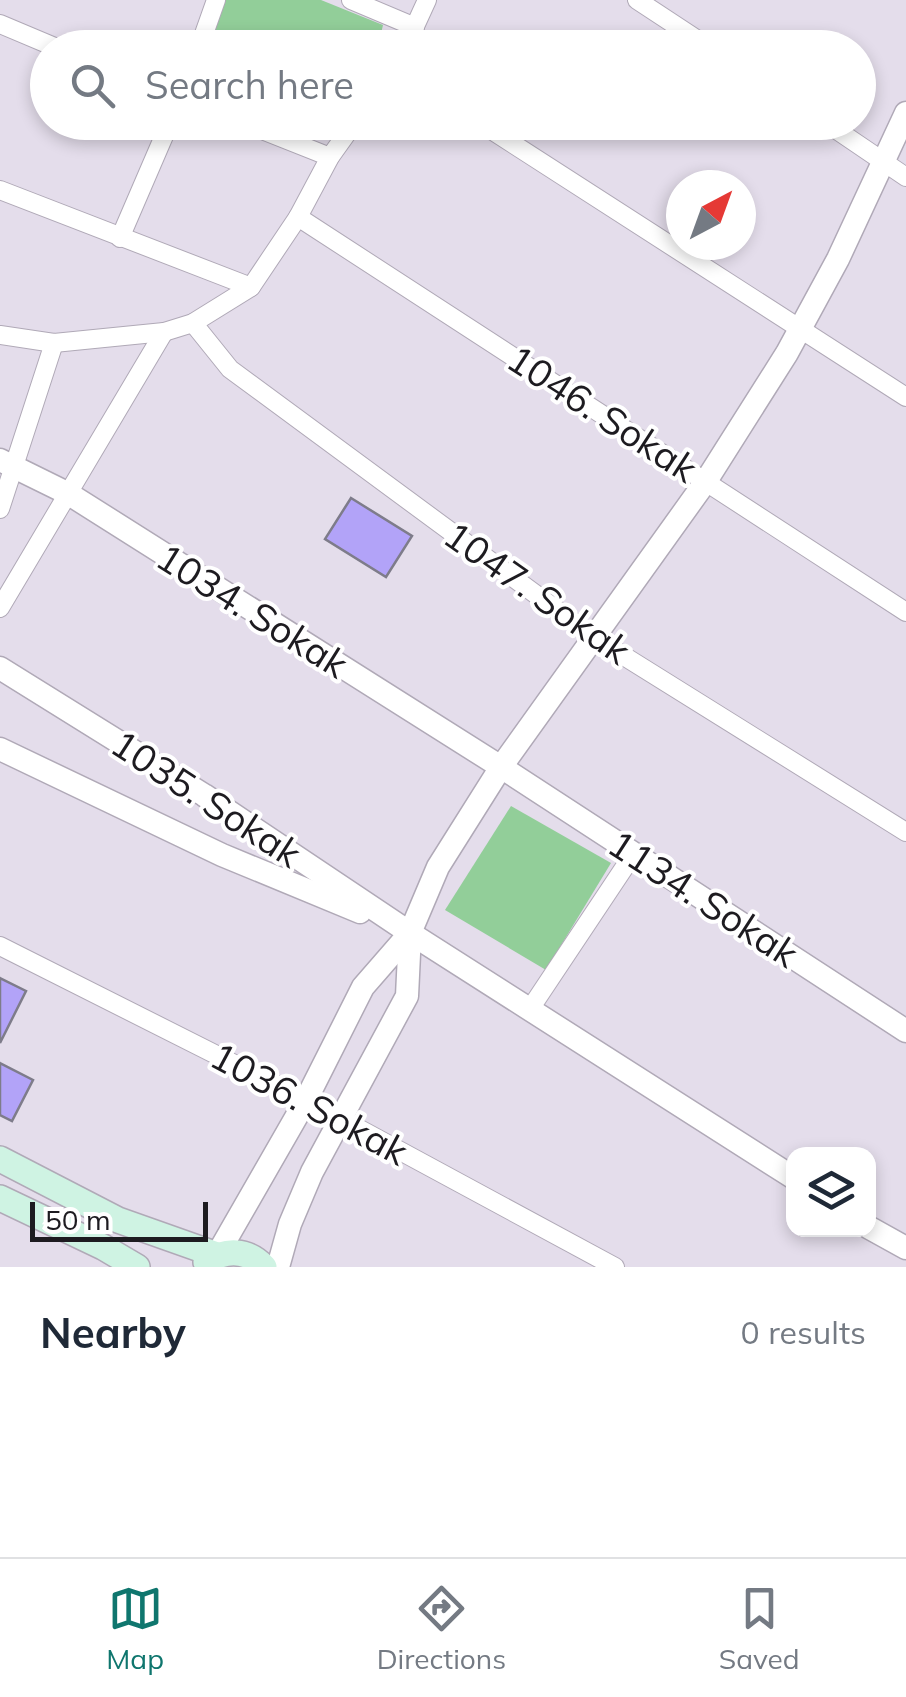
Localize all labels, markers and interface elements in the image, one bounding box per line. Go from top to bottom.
search box [30,30,876,140]
icon: search [65,58,120,113]
text: Search here [145,61,354,109]
north arrow [666,170,756,260]
street label: 1046. Sokak [499,334,707,493]
street label: 1047. Sokak [435,510,641,674]
street label: 1034. Sokak [148,532,358,688]
street label: 1035. Sokak [103,719,311,878]
street label: 1134. Sokak [600,819,808,978]
street label: 1036. Sokak [202,1031,417,1175]
map controls [786,1147,876,1237]
button: layers [786,1147,876,1237]
scale bar [30,1197,208,1242]
text: 50 m [45,1202,111,1237]
text: Nearby [40,1306,186,1359]
text: 0 results [741,1312,866,1352]
tab: Map [106,1581,164,1676]
tab: Directions [377,1581,506,1676]
tab: Saved [719,1581,800,1676]

